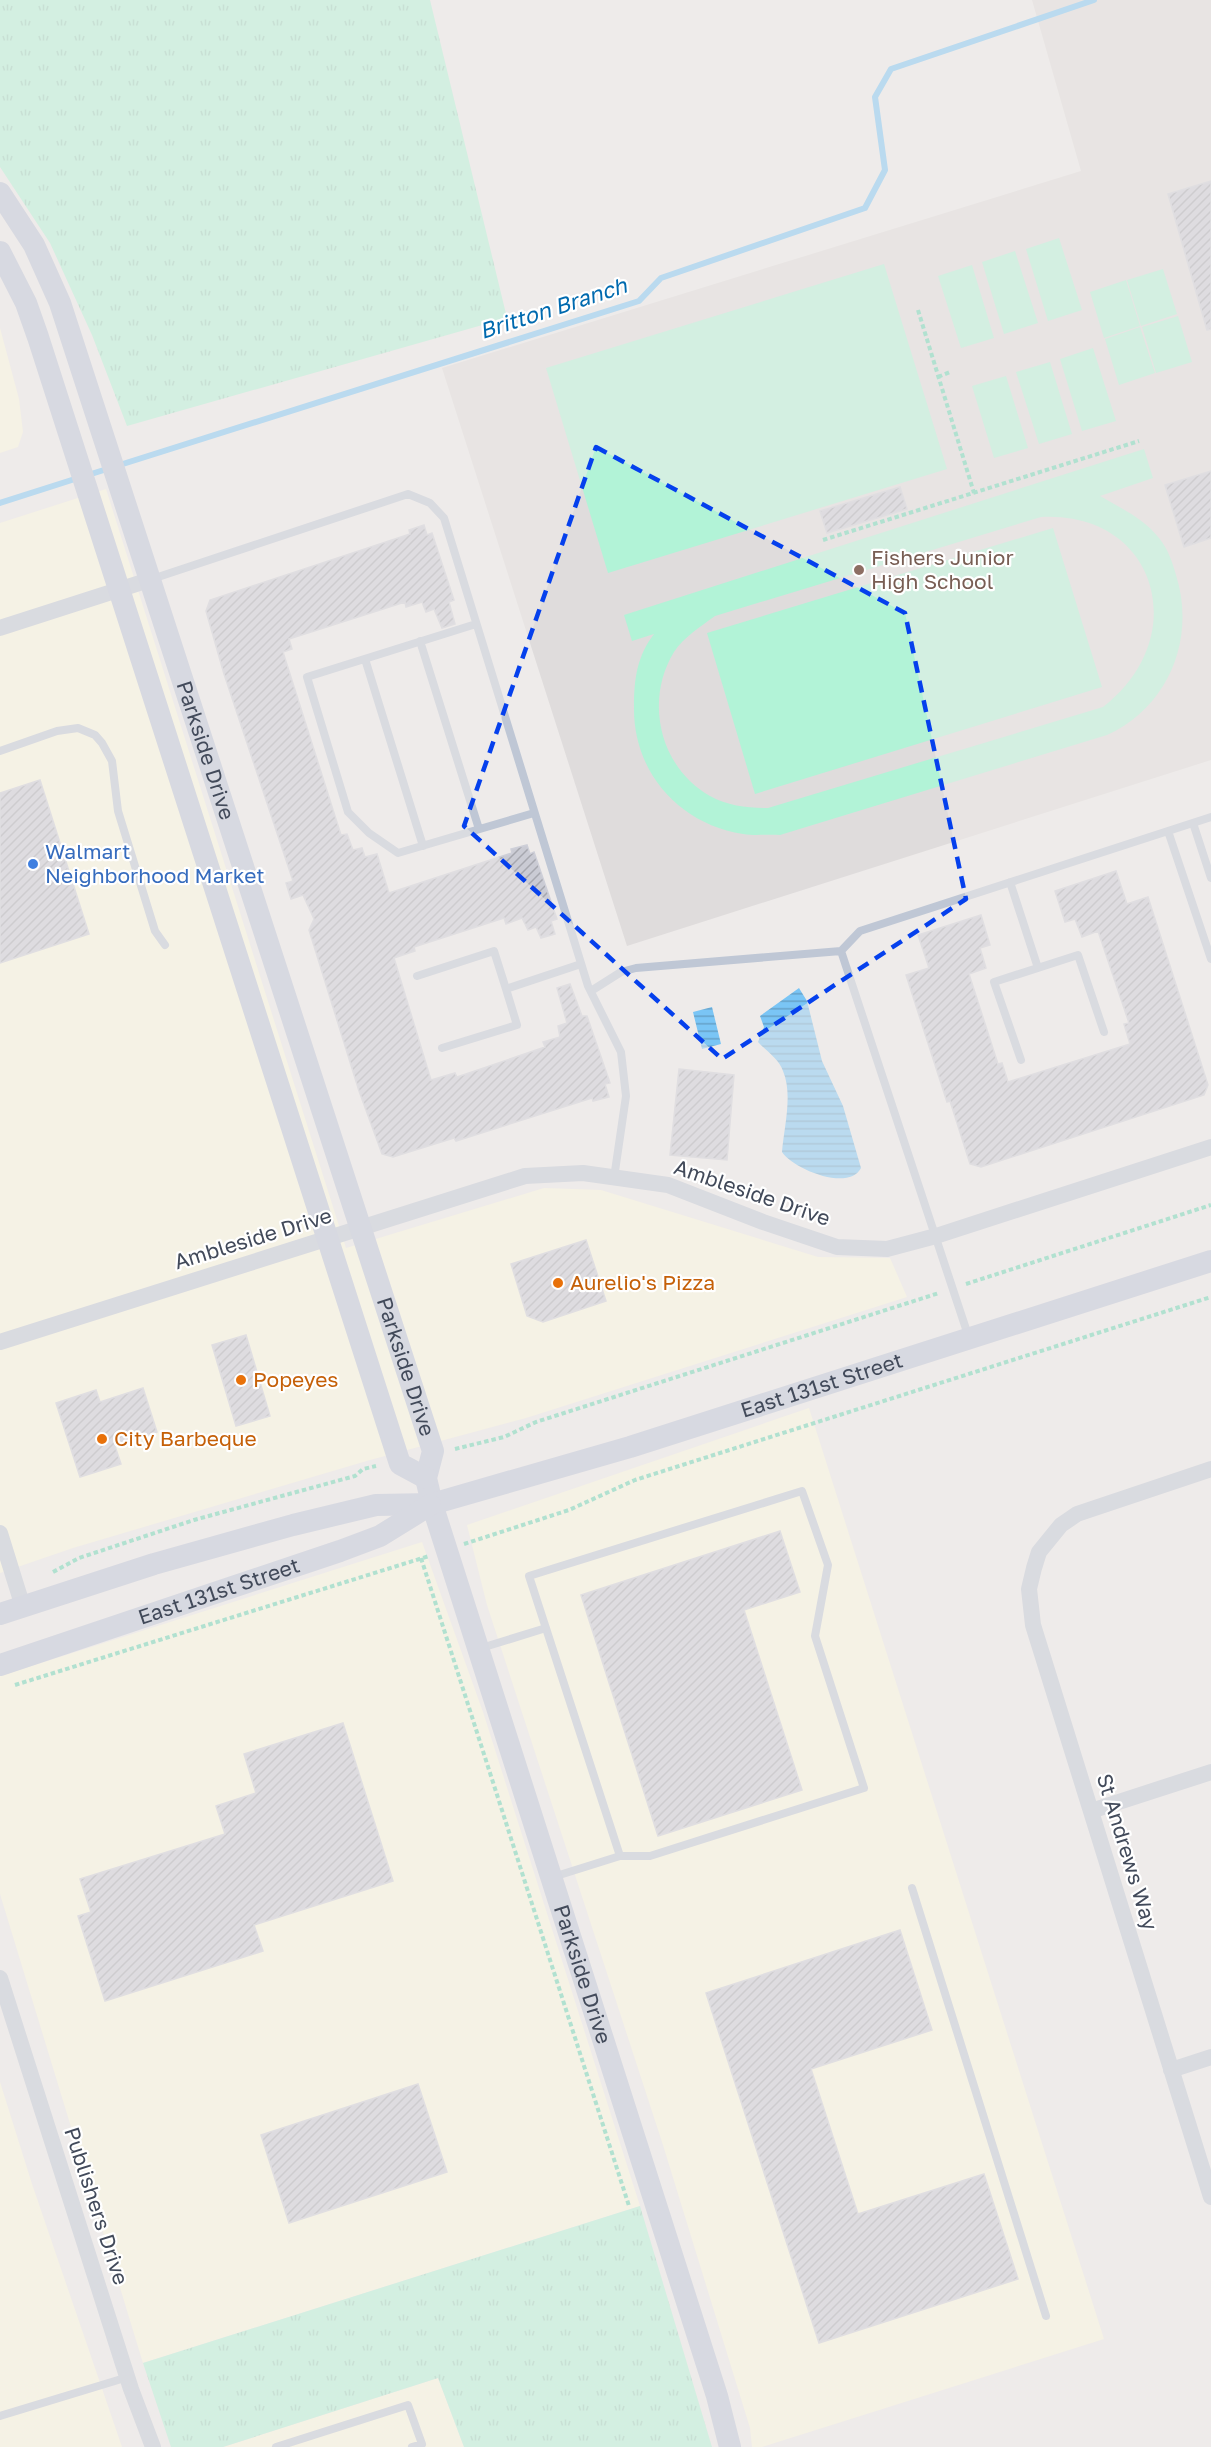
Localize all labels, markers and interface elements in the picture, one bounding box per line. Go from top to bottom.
water label: Britton Branch [476,271,631,344]
place label: Fishers Junior High School [871,544,1014,594]
marker: Fishers Junior High School [852,563,866,577]
street label: Parkside Drive [172,677,241,823]
place label: Walmart Neighborhood Market [45,838,265,888]
marker: Walmart Neighborhood Market [26,857,40,871]
street label: Ambleside Drive [671,1153,834,1231]
street label: Ambleside Drive [171,1202,335,1274]
place label: Aurelio's Pizza [570,1269,715,1295]
marker: Aurelio's Pizza [551,1276,565,1290]
street label: Parkside Drive [372,1293,441,1439]
street label: East 131st Street [737,1347,906,1423]
place label: Popeyes [253,1366,338,1392]
marker: Popeyes [234,1373,248,1387]
place label: City Barbeque [114,1425,257,1451]
marker: City Barbeque [95,1432,109,1446]
street label: East 131st Street [134,1551,303,1630]
street label: St Andrews Way [1092,1770,1164,1933]
street label: Parkside Drive [549,1901,618,2047]
street label: Publishers Drive [59,2123,135,2288]

